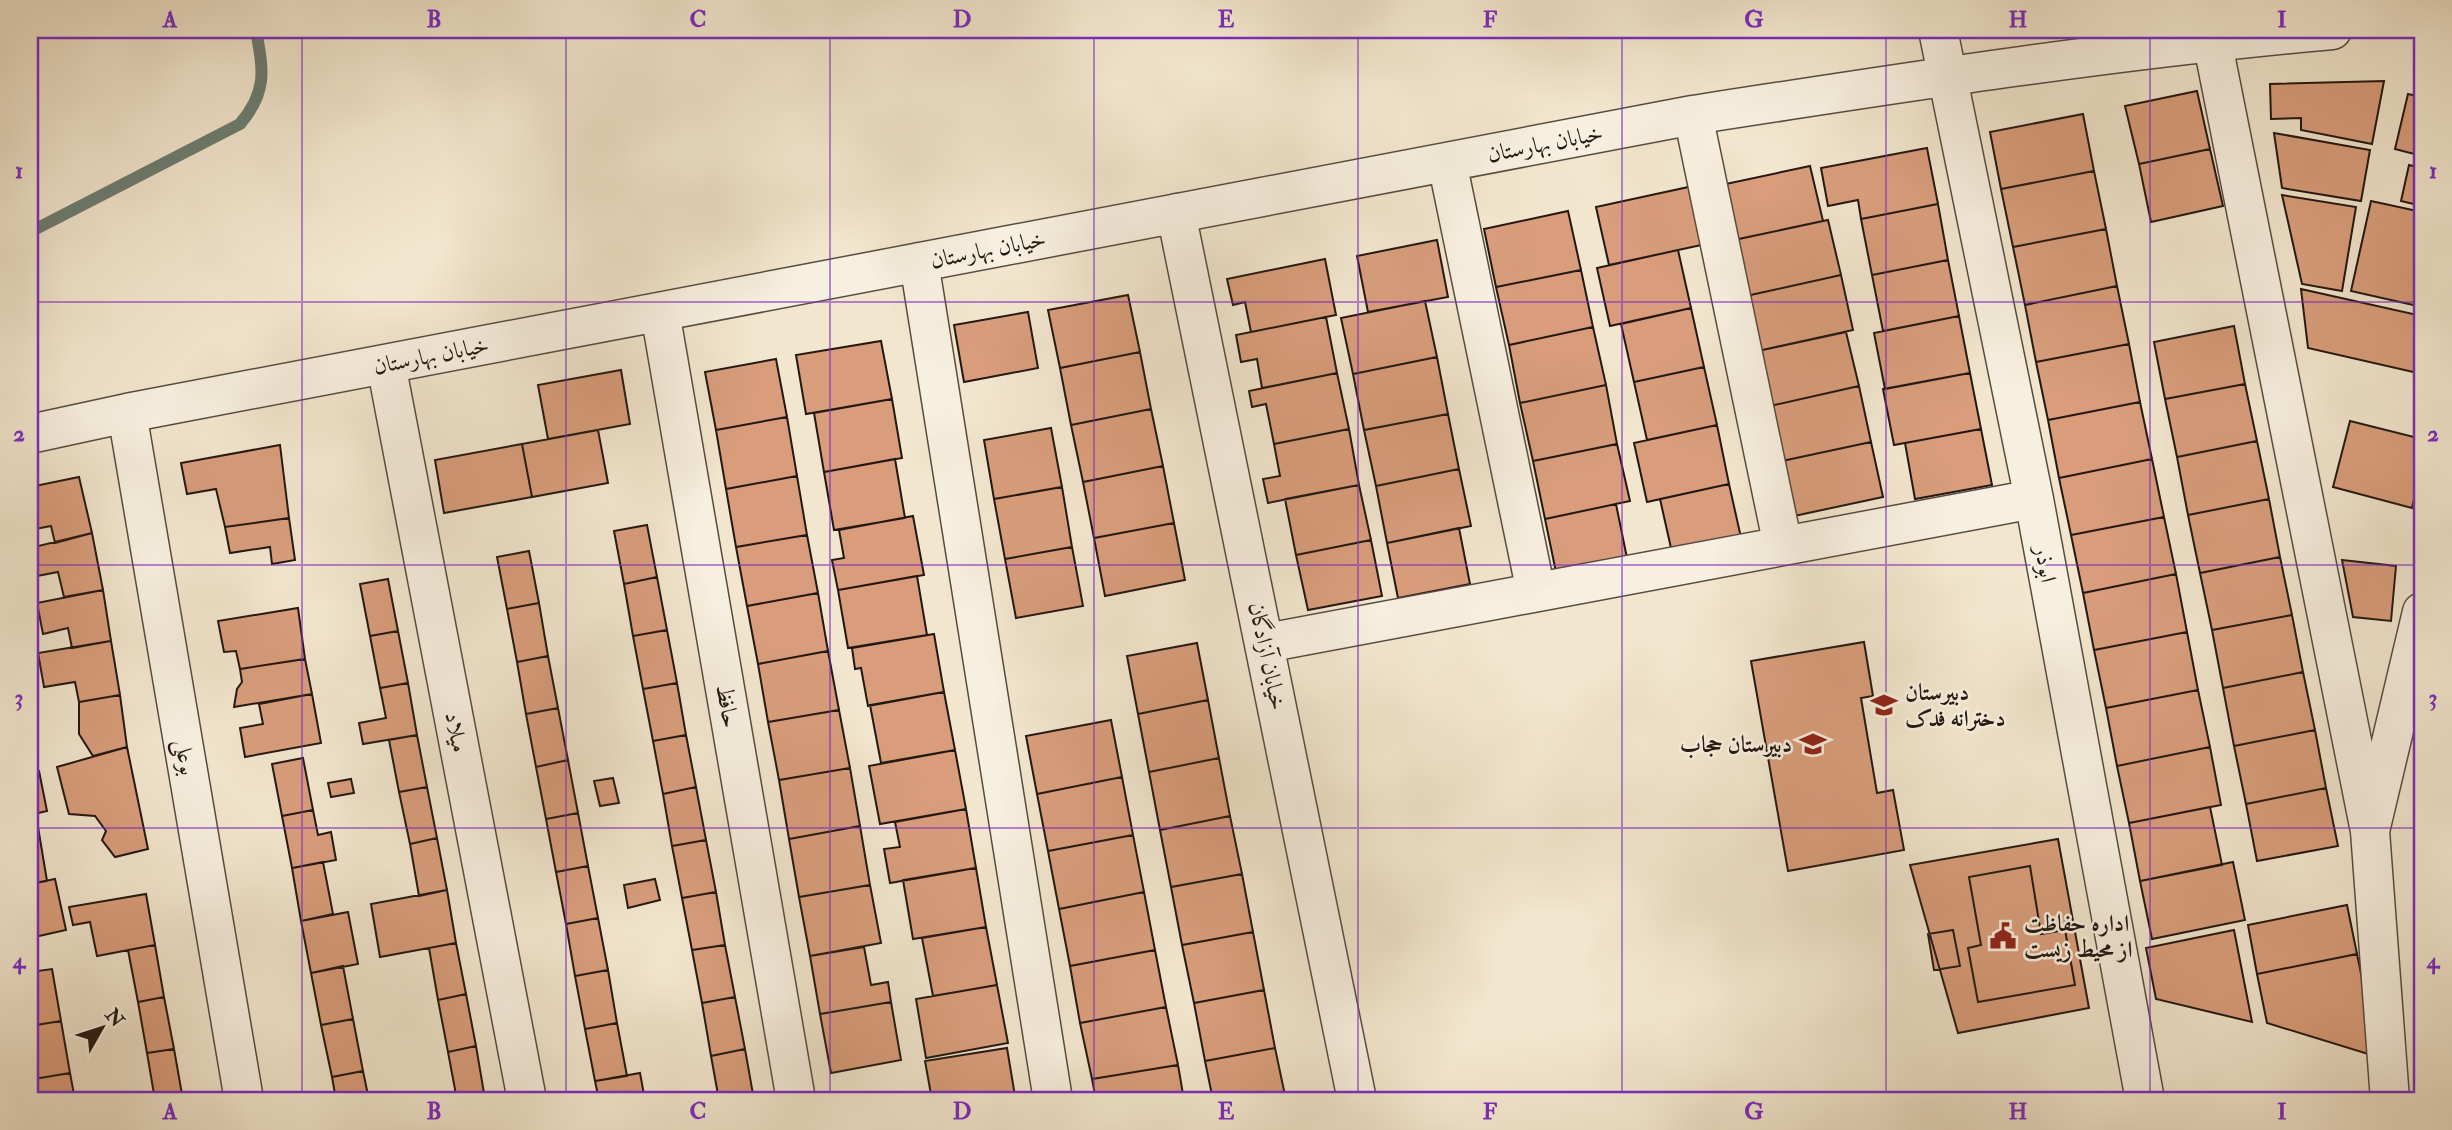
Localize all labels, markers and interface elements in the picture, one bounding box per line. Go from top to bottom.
text: A [162,5,178,34]
text: B [426,5,442,34]
text: C [690,5,706,34]
text: D [953,5,971,34]
text: E [1218,5,1235,34]
text: F [1483,5,1498,34]
text: G [1744,5,1764,34]
text: H [2009,5,2028,34]
text: I [2277,5,2287,34]
street label: خیابان بهارستان [1485,118,1605,169]
text: 1 [15,156,23,185]
text: 1 [2429,156,2437,185]
street label: خیابان بهارستان [928,224,1048,275]
street label: خیابان بهارستان [371,330,491,381]
text: 2 [13,419,25,448]
text: 2 [2427,419,2439,448]
street label: ابوذر [2028,541,2063,585]
street label: خیابان آزادگان [1242,600,1293,713]
place label: دبیرستان دخترانه فدک [1905,678,2006,733]
street label: حافظ [709,682,746,730]
text: 3 [15,683,23,712]
text: 3 [2429,683,2437,712]
school or university icon: دبیرستان دخترانه فدک [1869,690,1899,720]
street label: میلاد [438,709,475,755]
school or university icon: دبیرستان حجاب [1798,729,1828,759]
place label: دبیرستان حجاب [1680,730,1792,759]
street label: بوعلی [165,737,203,778]
place label: اداره حفاظت از محیط زیست [2024,909,2132,964]
public building icon: اداره حفاظت از محیط زیست [1988,921,2018,951]
text: 4 [12,946,27,975]
text: 4 [2426,946,2441,975]
north arrow [66,993,136,1064]
text: N [99,1003,130,1033]
text: A [162,1097,178,1126]
text: B [426,1097,442,1126]
text: C [690,1097,706,1126]
text: D [953,1097,971,1126]
text: E [1218,1097,1235,1126]
text: F [1483,1097,1498,1126]
text: G [1744,1097,1764,1126]
text: H [2009,1097,2028,1126]
text: I [2277,1097,2287,1126]

